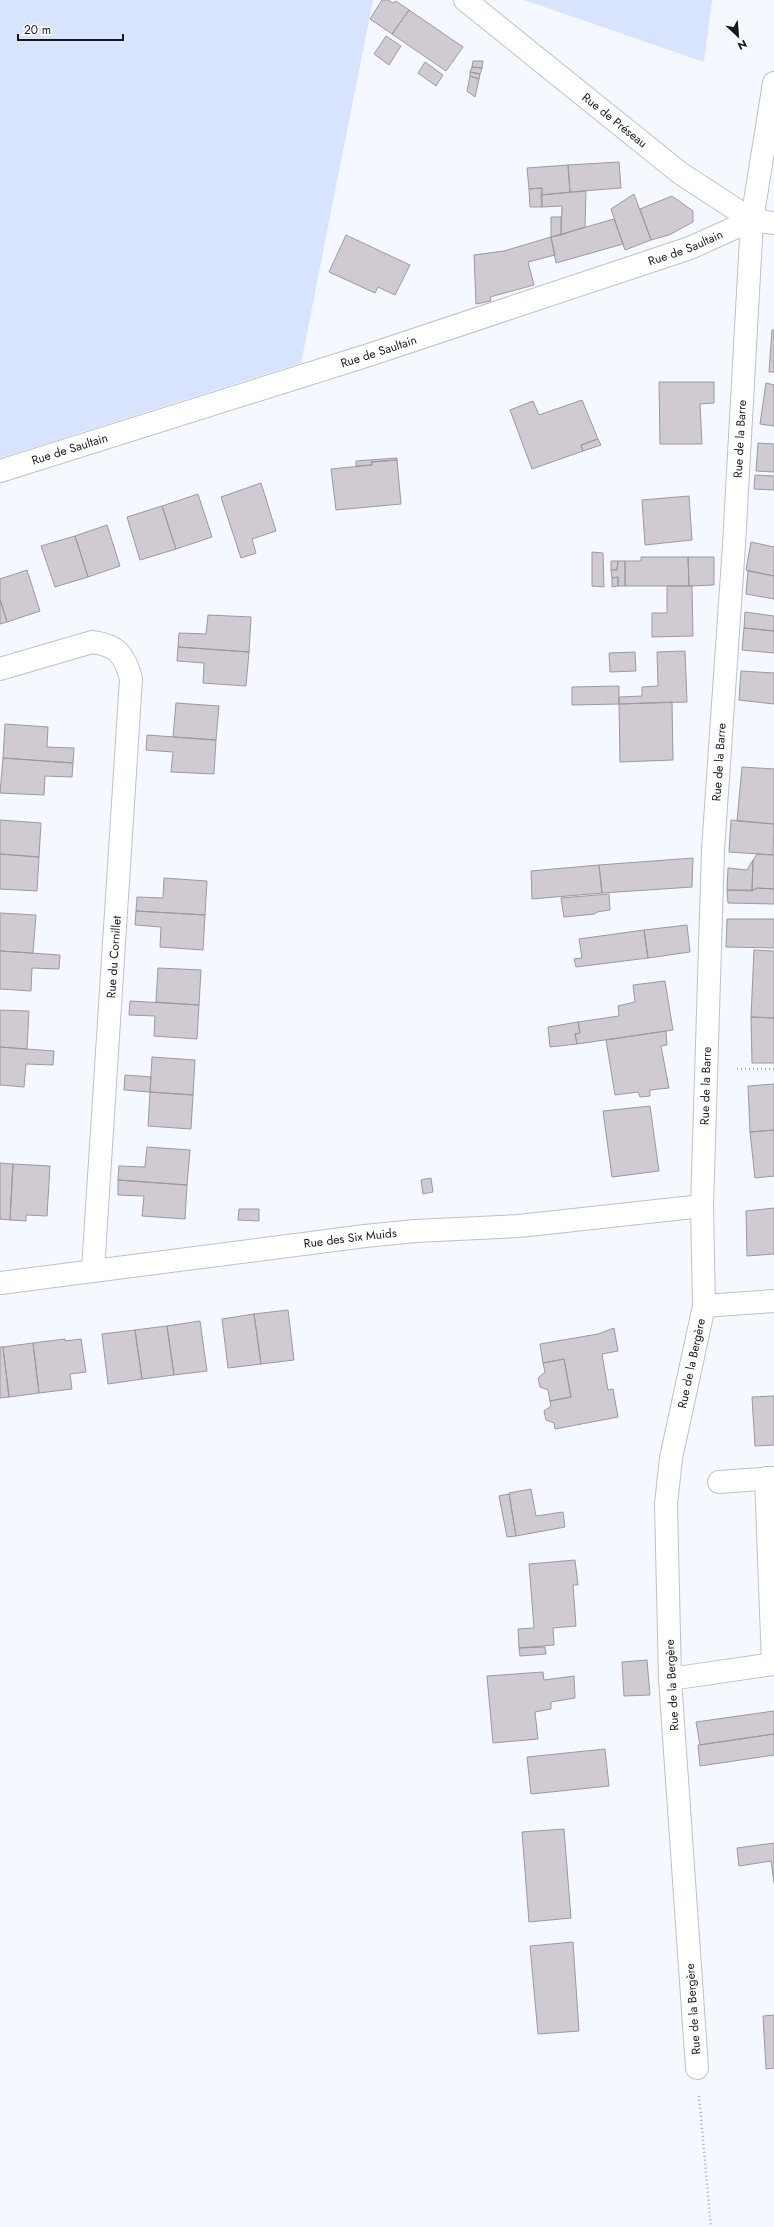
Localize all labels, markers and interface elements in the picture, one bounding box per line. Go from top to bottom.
scale bar [18,16,123,42]
north arrow [718,16,758,56]
text: 20 m [24,21,51,39]
text: N [735,36,750,54]
street label: Rue de Préseau [578,89,651,152]
street label: Rue de Saultain [646,225,726,270]
street label: Rue de Saultain [338,331,419,372]
street label: Rue de la Barre [729,399,751,478]
street label: Rue de Saultain [29,429,110,470]
street label: Rue de la Barre [707,722,731,802]
street label: Rue du Cornillet [102,915,126,999]
street label: Rue de la Barre [696,1046,716,1125]
street label: Rue des Six Muids [303,1224,398,1253]
street label: Rue de la Bergère [673,1317,710,1410]
street label: Rue de la Bergère [661,1639,683,1731]
street label: Rue de la Bergère [681,1963,705,2055]

